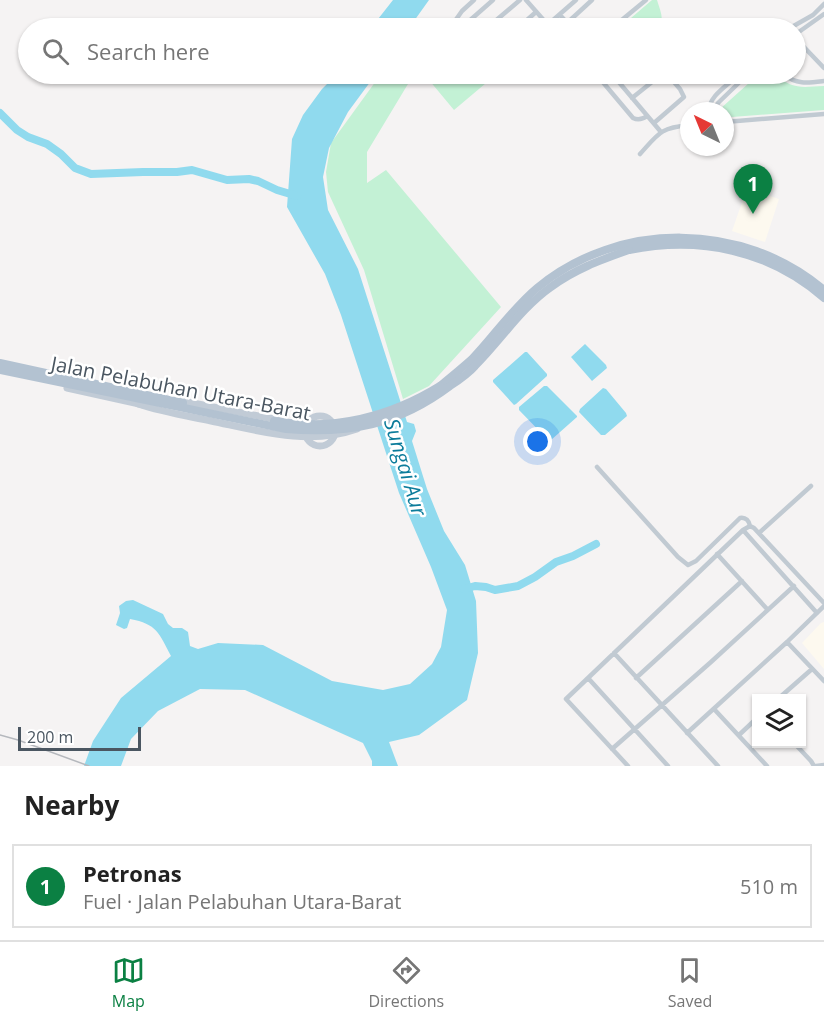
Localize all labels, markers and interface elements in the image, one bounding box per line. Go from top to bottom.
search box [18,18,806,84]
icon: search [39,35,72,68]
text: Search here [87,36,210,66]
north arrow [680,102,734,156]
pin: 1 [734,164,772,214]
street label: Jalan Pelabuhan Utara-Barat [47,349,313,426]
water label: Sungai Aur [378,415,434,520]
your location [523,427,552,456]
map controls [752,694,806,748]
button: layers [752,694,806,748]
scale bar [18,724,141,752]
text: 200 m [27,726,73,748]
text: Nearby [24,787,119,823]
text: Petronas [83,858,182,888]
text: 1 [40,873,51,900]
text: 510 m [740,873,798,900]
text: Fuel · Jalan Pelabuhan Utara-Barat [83,888,401,915]
tab: Map [112,954,145,1012]
tab: Directions [368,954,444,1012]
tab: Saved [668,954,712,1012]

